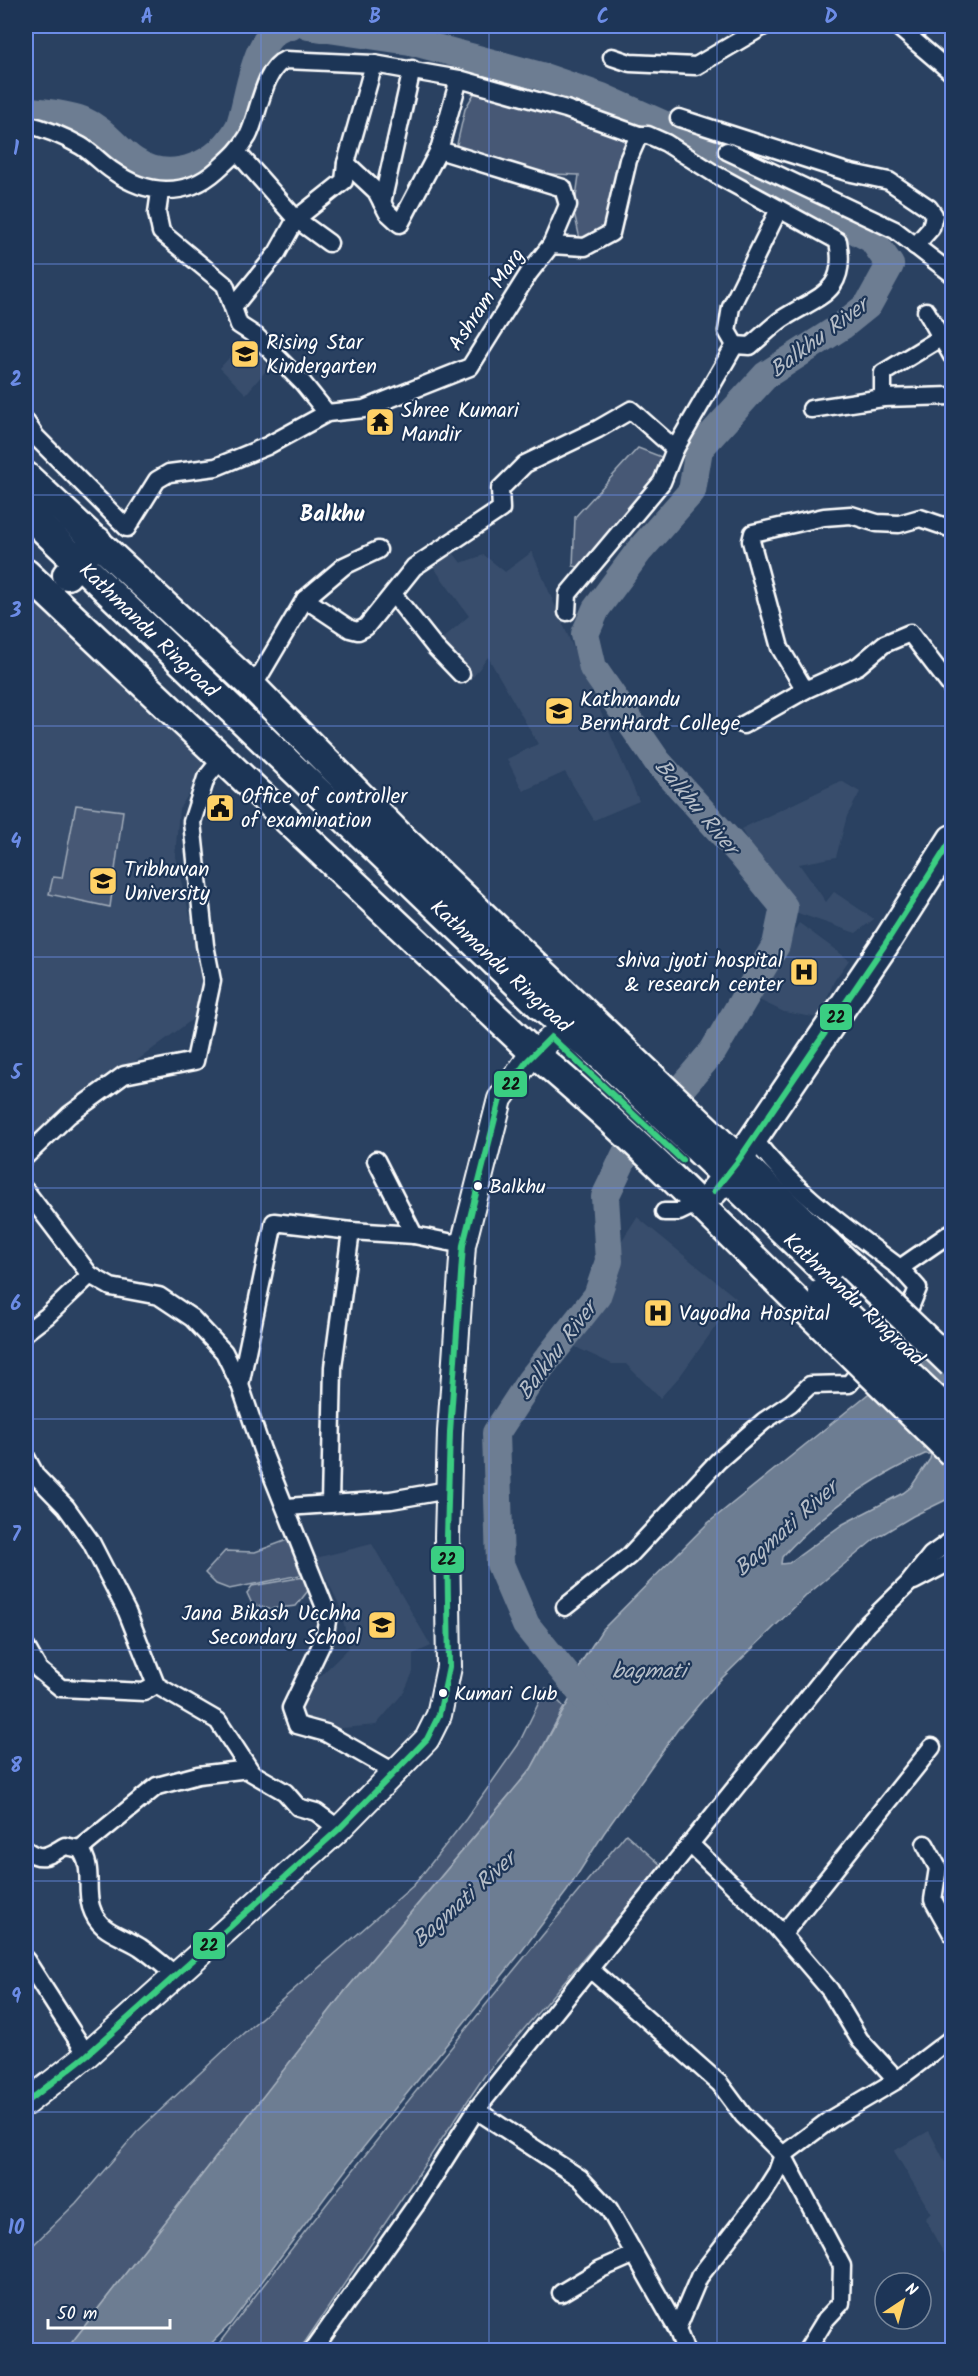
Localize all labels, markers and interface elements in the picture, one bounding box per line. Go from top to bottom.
text: A [141,2,153,34]
text: B [369,2,381,34]
text: C [597,2,609,34]
text: D [824,2,838,34]
text: 1 [13,134,19,166]
street label: Ashram Marg [440,242,534,358]
water label: Balkhu River [763,287,880,388]
place label: Rising Star Kindergarten [266,327,377,384]
school or university icon: Rising Star Kindergarten [229,338,261,370]
text: 2 [10,365,22,397]
place label: Shree Kumari Mandir [401,395,520,452]
temple icon: Shree Kumari Mandir [364,406,396,438]
district label: Balkhu [300,498,365,533]
street label: Kathmandu Ringroad [70,555,226,707]
text: 3 [10,596,22,628]
place label: Kathmandu BernHardt College [580,684,741,741]
school or university icon: Kathmandu BernHardt College [543,695,575,727]
water label: Balkhu River [644,752,749,867]
place label: Office of controller of examination [241,781,408,838]
public building icon: Office of controller of examination [204,792,236,824]
text: 4 [11,827,22,859]
place label: Tribhuvan University [124,854,210,911]
school or university icon: Tribhuvan University [87,865,119,897]
street label: Kathmandu Ringroad [422,892,579,1042]
place label: shiva jyoti hospital & research center [617,945,784,1002]
hospital icon: shiva jyoti hospital & research center [788,956,820,988]
line badge: 22 [819,1003,853,1031]
text: 22 [827,1006,845,1031]
text: 5 [10,1058,23,1090]
line badge: 22 [493,1070,528,1098]
text: 22 [502,1073,520,1098]
place label: Balkhu [489,1172,546,1204]
marker: Balkhu [472,1180,484,1192]
street label: Kathmandu Ringroad [775,1225,932,1375]
text: 6 [11,1289,22,1321]
water label: Balkhu River [509,1291,610,1408]
hospital icon: Vayodha Hospital [642,1297,674,1329]
place label: Vayodha Hospital [679,1298,830,1331]
water label: Bagmati River [727,1470,850,1586]
text: 7 [11,1520,21,1552]
line badge: 22 [430,1545,465,1574]
text: 22 [438,1548,456,1573]
place label: Jana Bikash Ucchha Secondary School [182,1598,361,1655]
school or university icon: Jana Bikash Ucchha Secondary School [366,1609,398,1641]
water label: bagmati [612,1655,691,1690]
place label: Kumari Club [454,1679,558,1711]
marker: Kumari Club [437,1687,449,1699]
text: 8 [10,1751,22,1783]
water label: Bagmati River [405,1841,528,1957]
line badge: 22 [192,1931,226,1960]
text: 22 [200,1934,218,1959]
text: 9 [11,1982,21,2014]
text: 10 [8,2213,25,2245]
north arrow [873,2271,933,2331]
text: N [899,2277,922,2303]
scale bar [48,2292,170,2330]
text: 50 m [57,2300,97,2329]

